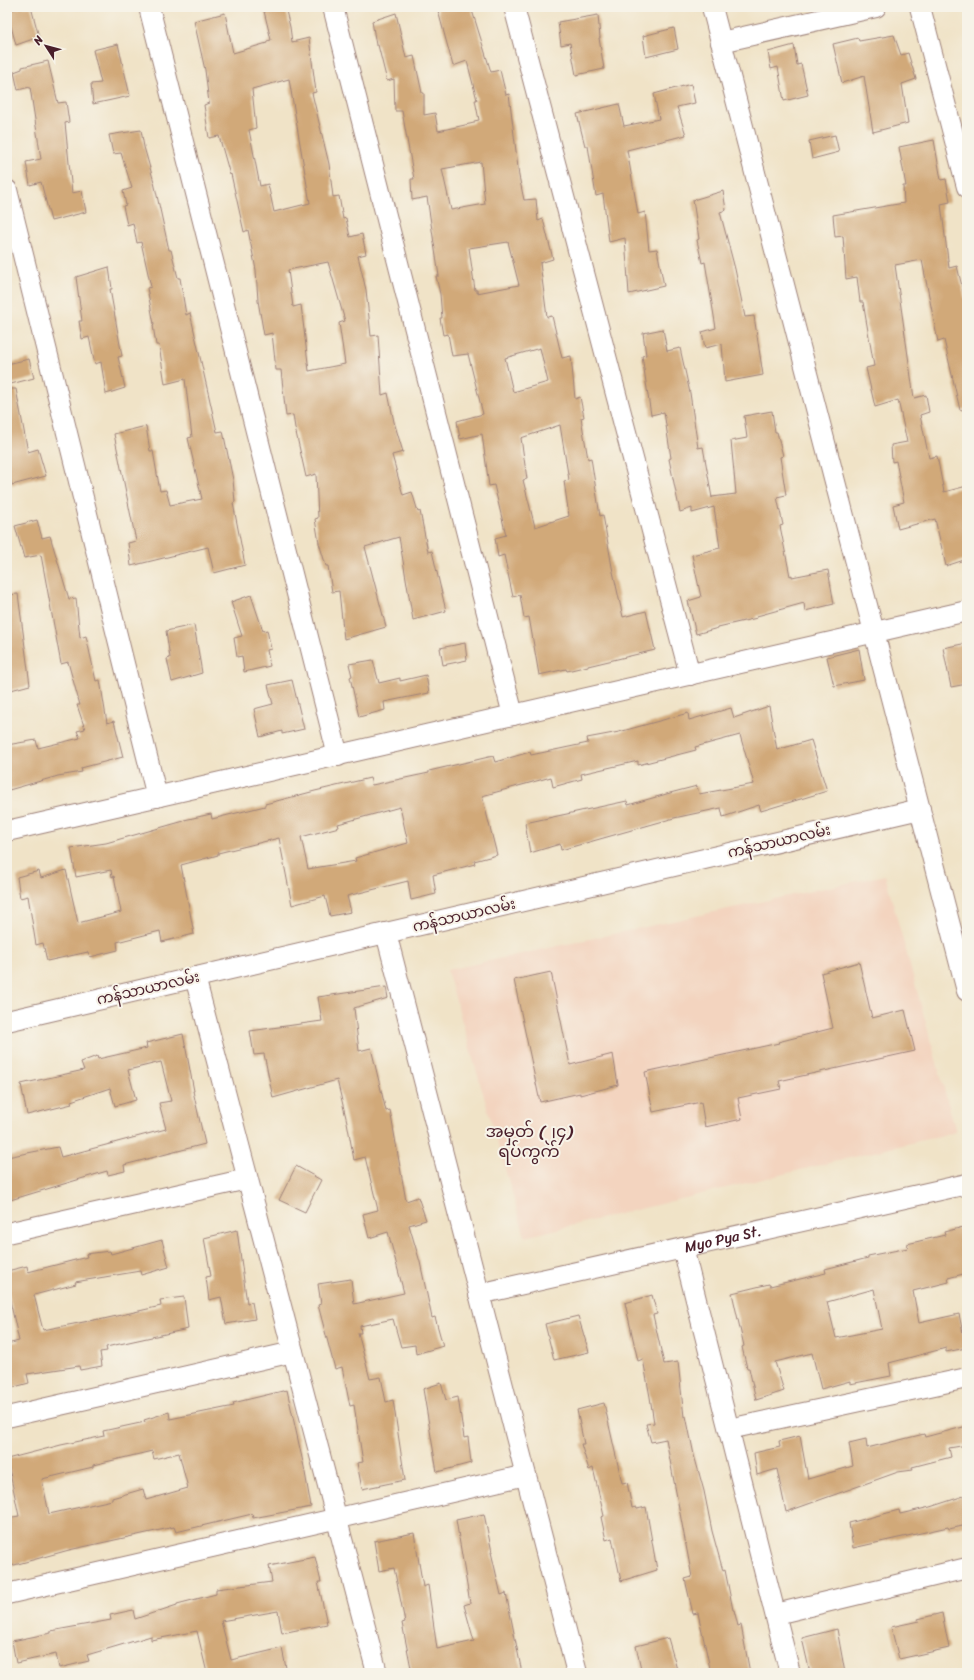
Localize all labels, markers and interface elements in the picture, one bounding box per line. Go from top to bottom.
north arrow [26,26,66,66]
text: N [28,31,48,50]
street label: ကန်သာယာလမ်း [725,817,833,865]
street label: ကန်သာယာလမ်း [410,891,518,939]
street label: ကန်သာယာလမ်း [94,964,202,1012]
district label: အမှတ် (၂၄) ရပ်ကွက် [485,1116,574,1166]
street label: Myo Pya St. [682,1218,764,1260]

